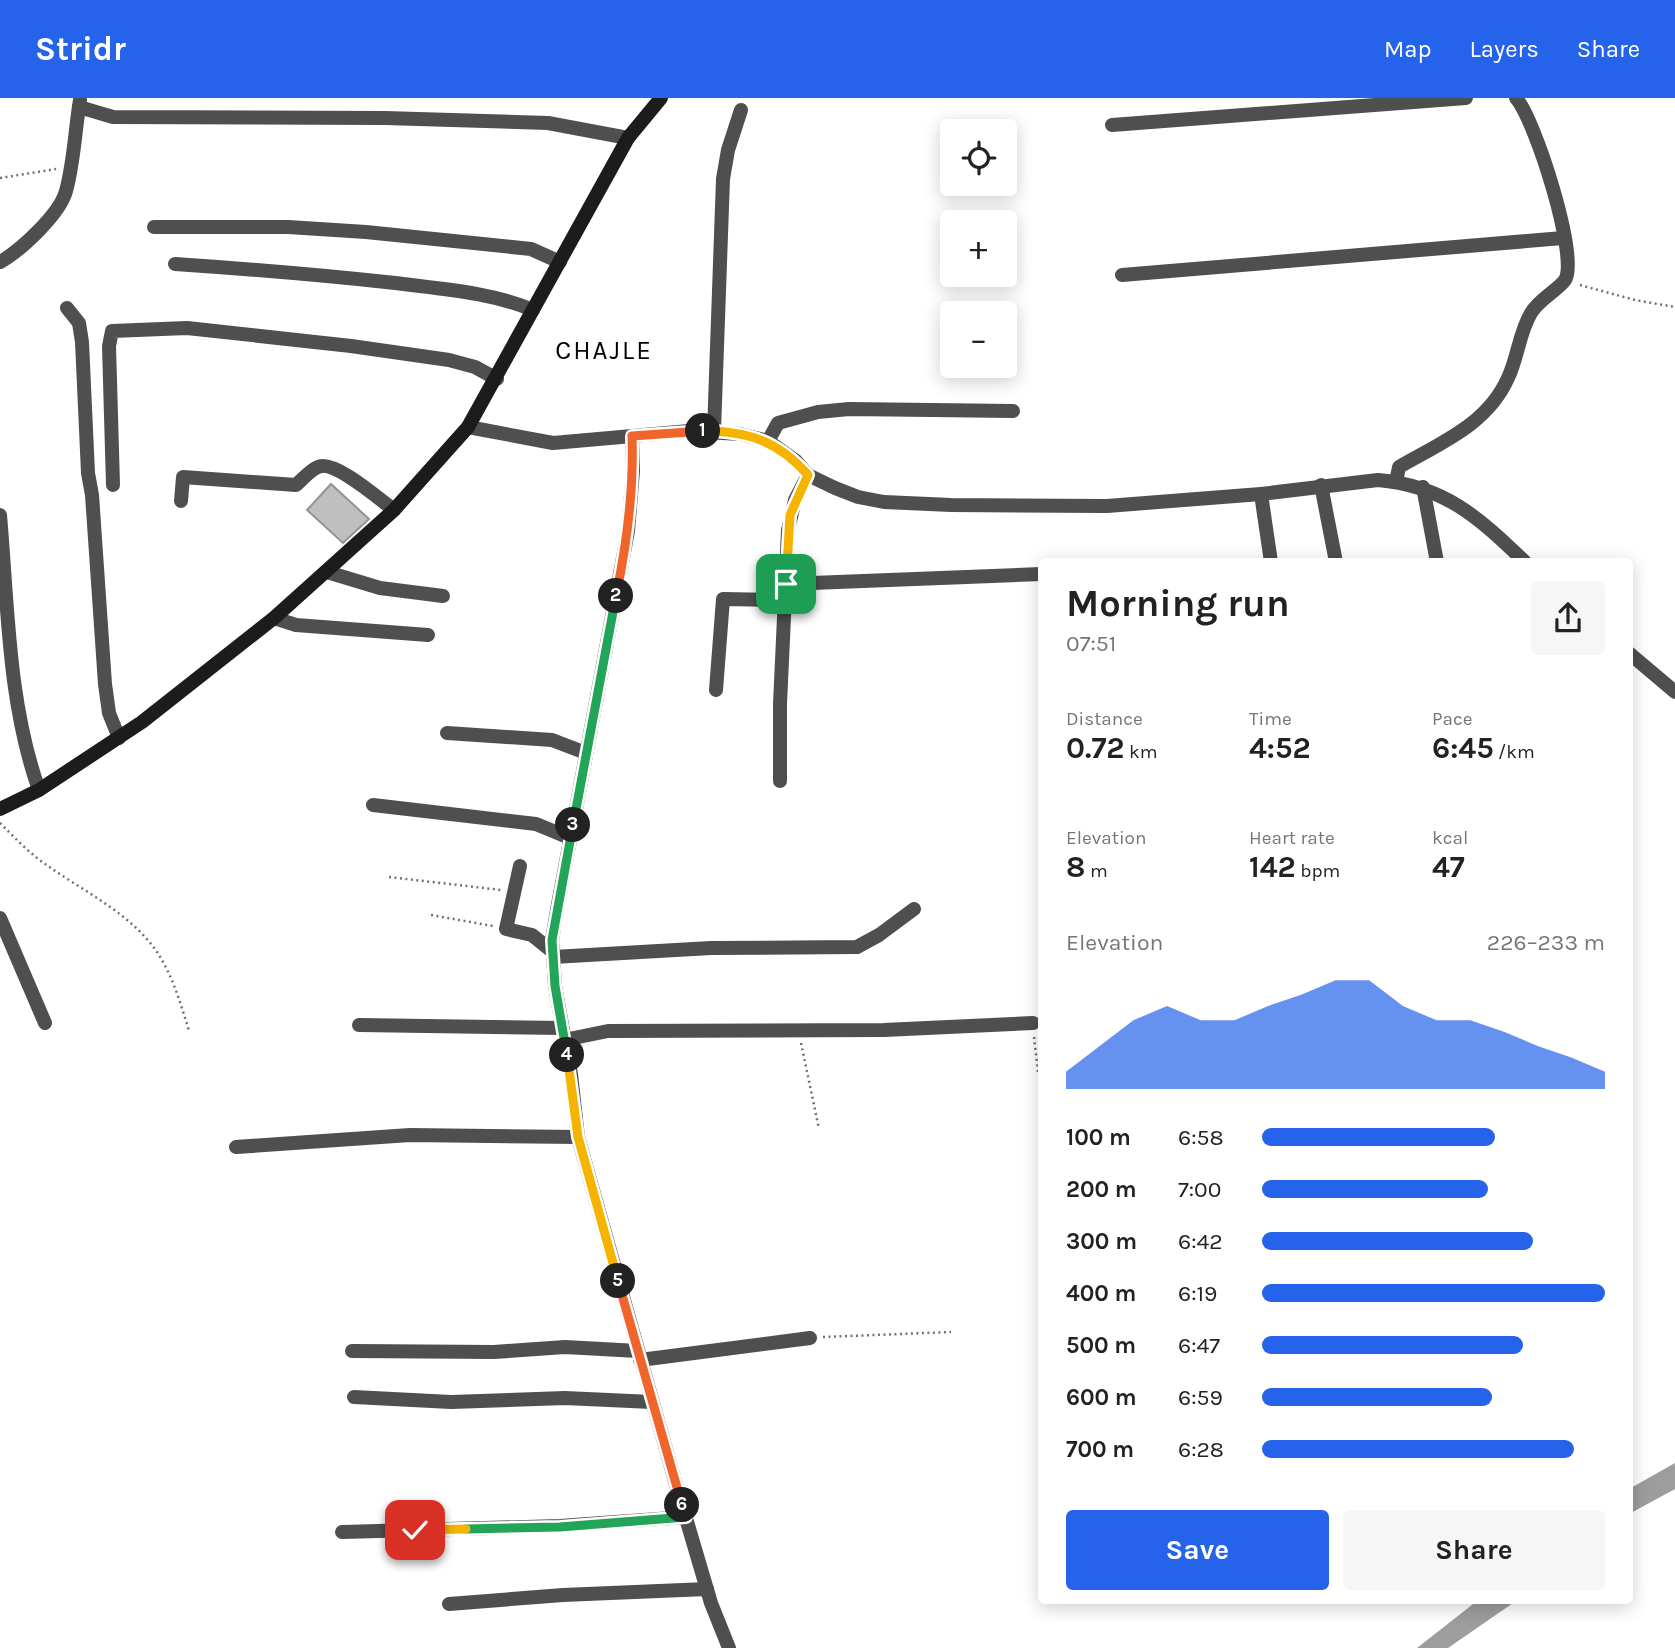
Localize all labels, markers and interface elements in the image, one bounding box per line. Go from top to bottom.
text: Stridr [35,30,126,68]
text: Map [1384,35,1432,63]
text: Layers [1470,35,1539,63]
text: Share [1577,35,1640,63]
map controls [940,119,1017,378]
button: locate [940,119,1017,196]
button: + [940,210,1017,287]
button: − [940,301,1017,378]
district label: CHAJLE [555,335,653,366]
pin: 1 [686,414,720,448]
text: 1 [699,419,706,441]
pin [756,554,816,614]
icon: arrive [767,565,805,603]
pin: 2 [598,578,634,614]
text: Morning run [1066,581,1290,626]
button: share [1531,581,1605,655]
text: 2 [610,584,621,606]
text: 07:51 [1066,630,1116,657]
text: Distance [1066,708,1143,730]
text: Time [1249,708,1292,730]
text: Pace [1432,708,1473,730]
text: 0.72 [1066,730,1125,766]
text: 4:52 [1249,730,1311,766]
text: 6:45 [1432,730,1494,766]
text: km [1125,741,1158,763]
text: /km [1494,741,1535,763]
pin: 3 [556,808,590,842]
text: 3 [567,813,578,835]
text: Elevation [1066,827,1146,849]
text: Heart rate [1249,827,1335,849]
text: kcal [1432,827,1468,849]
text: 8 [1066,849,1085,885]
text: 142 [1249,849,1296,885]
text: 47 [1432,849,1465,885]
text: m [1085,860,1108,882]
text: bpm [1296,860,1340,882]
text: Elevation [1066,929,1163,956]
text: 226–233 m [1487,929,1605,956]
pin: 4 [550,1038,584,1072]
text: 4 [561,1043,572,1065]
text: 100 m [1066,1124,1131,1151]
text: 6:58 [1178,1124,1224,1151]
text: 200 m [1066,1176,1137,1203]
text: 7:00 [1178,1176,1221,1203]
text: 300 m [1066,1228,1137,1255]
text: 6:42 [1178,1228,1223,1255]
pin: 5 [600,1264,636,1298]
text: 5 [612,1269,623,1291]
text: 400 m [1066,1280,1136,1307]
text: 6:19 [1178,1280,1217,1307]
text: 500 m [1066,1332,1136,1359]
text: 6:47 [1178,1332,1220,1359]
text: 600 m [1066,1384,1137,1411]
text: 6:59 [1178,1384,1223,1411]
text: 700 m [1066,1436,1134,1463]
text: 6:28 [1178,1436,1224,1463]
pin: 6 [664,1488,700,1522]
text: 6 [676,1493,687,1515]
pin [385,1500,445,1560]
button: Save [1066,1510,1329,1590]
button: Share [1343,1510,1605,1590]
icon: check [396,1511,434,1549]

